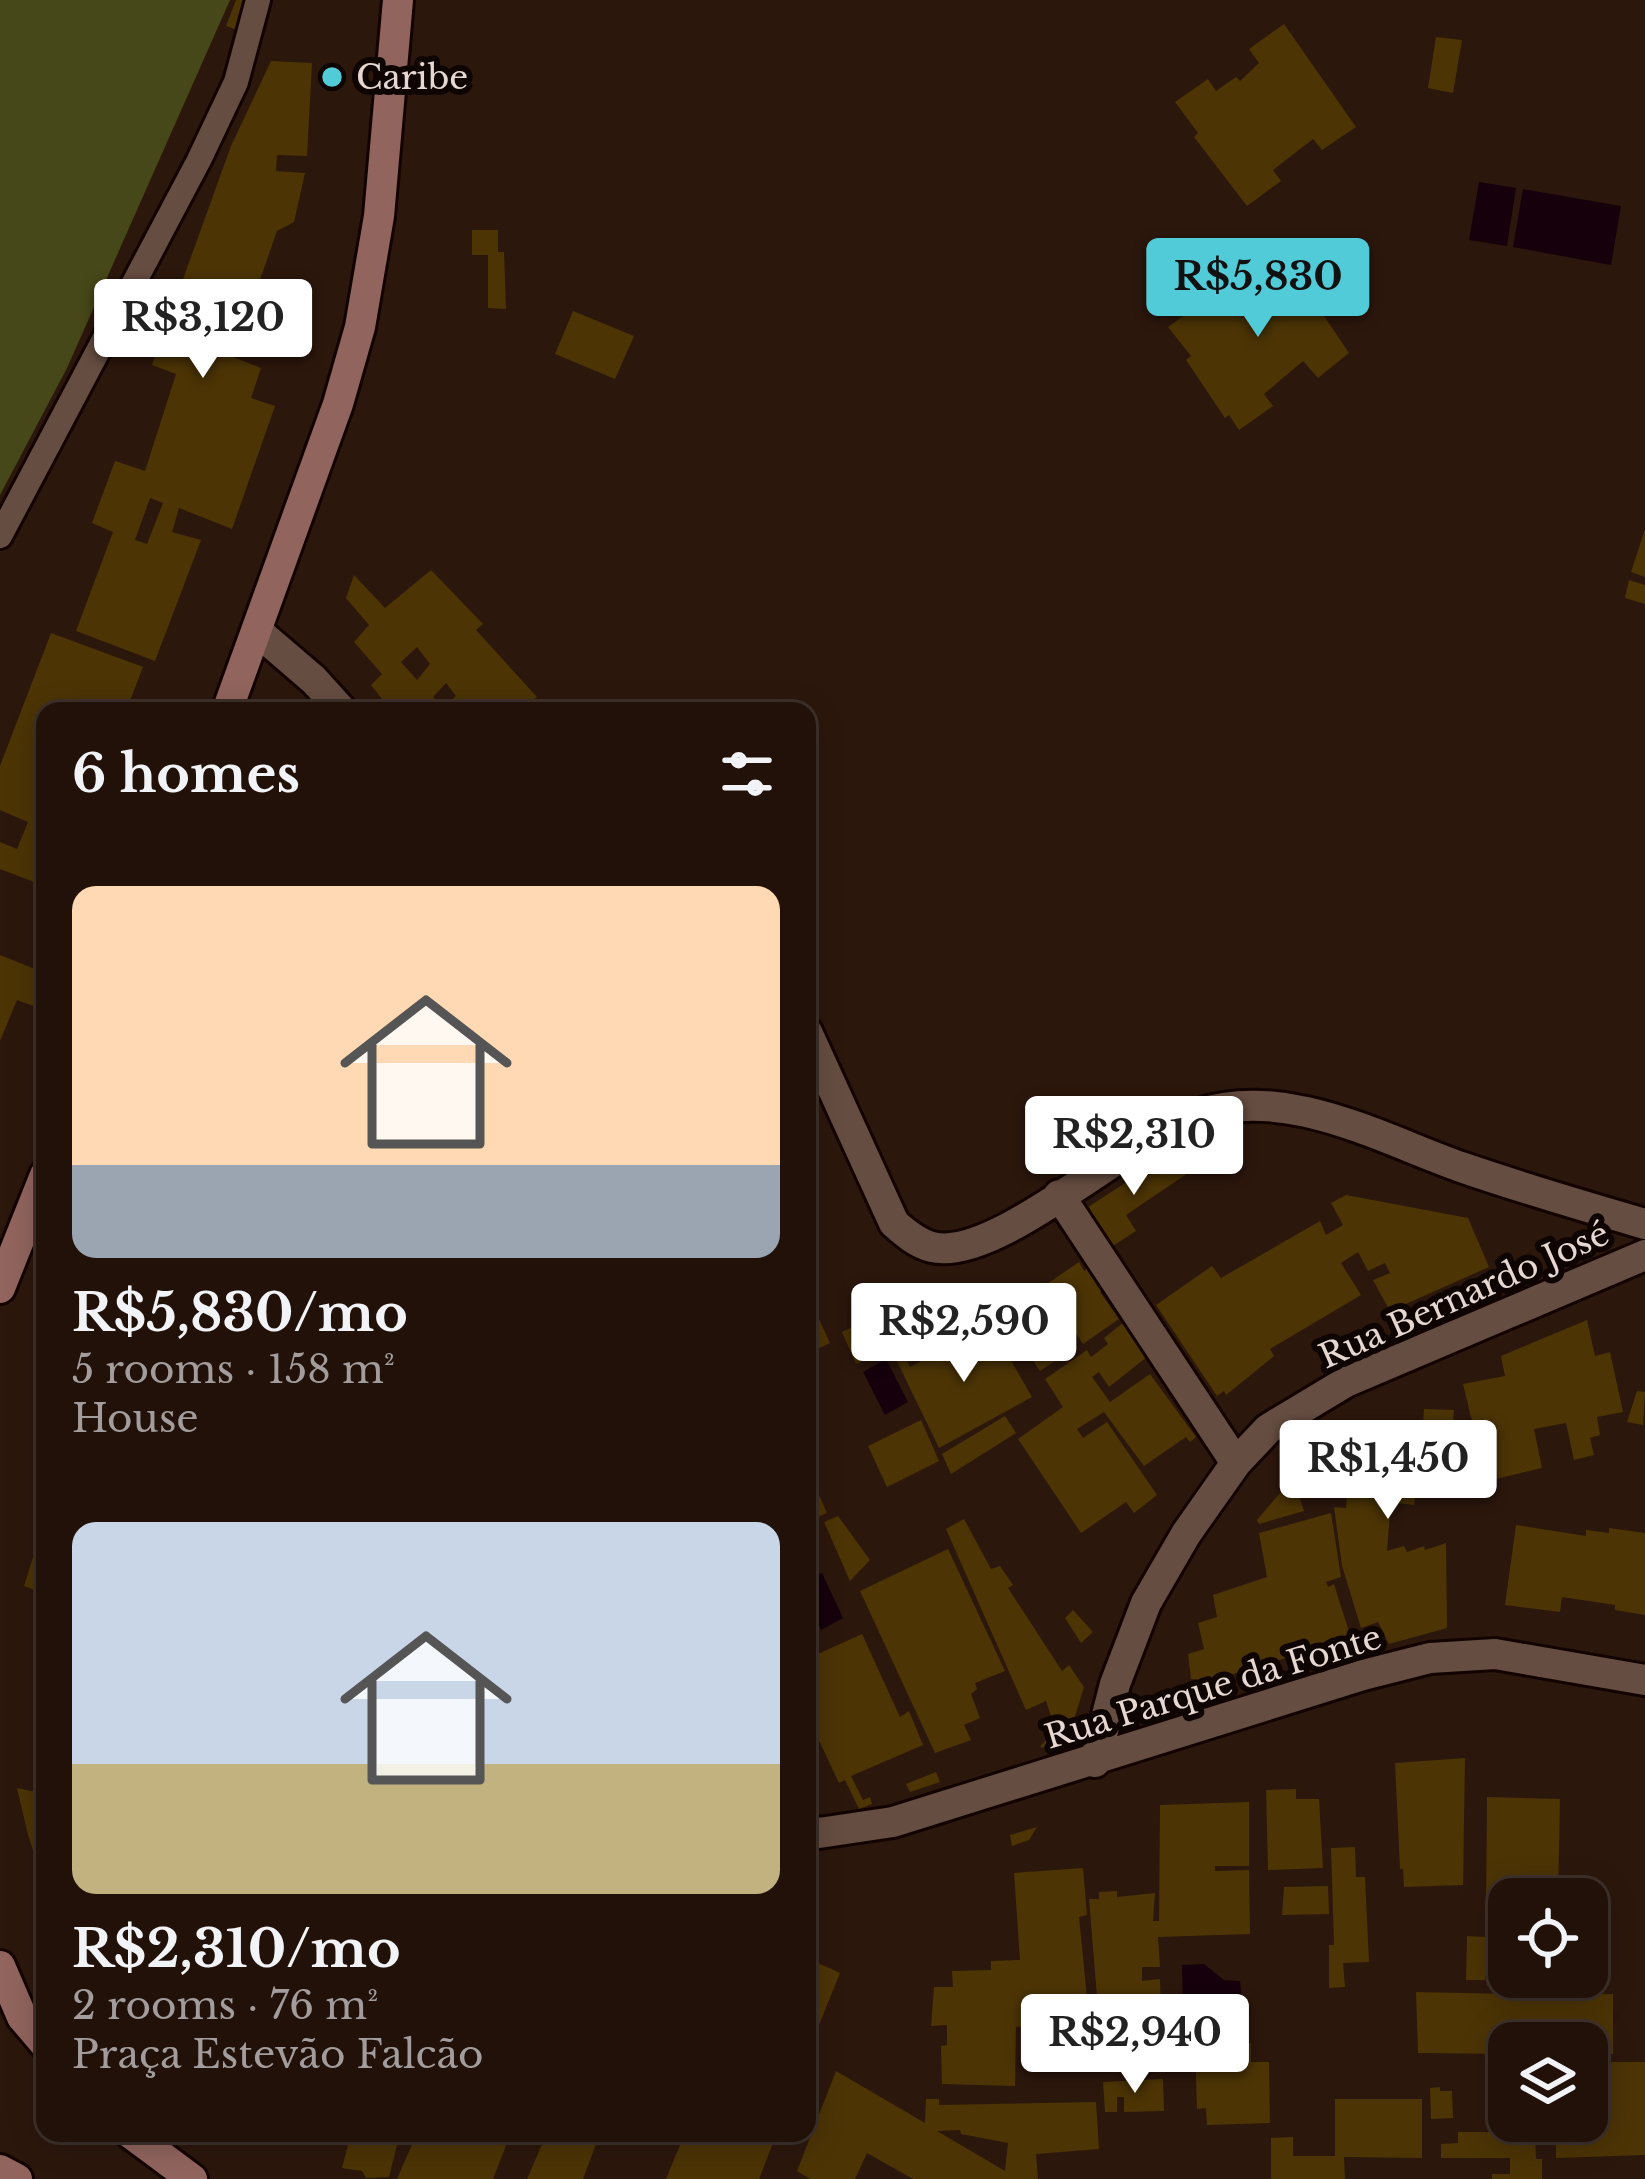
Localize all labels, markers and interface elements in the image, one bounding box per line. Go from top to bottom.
place label: Caribe [356,57,468,98]
marker: Caribe [319,64,345,90]
pin: R$5,830 [1147,238,1369,340]
text: R$5,830 [1173,252,1343,301]
pin: R$3,120 [92,279,314,381]
text: R$3,120 [121,293,285,342]
icon: filters [714,741,780,807]
text: 6 homes [72,743,300,806]
icon: home [318,964,534,1180]
pin: R$2,310 [1023,1096,1245,1198]
text: R$2,310 [1052,1110,1216,1159]
street label: Rua Bernardo José [1313,1213,1615,1377]
text: R$5,830/mo [72,1282,408,1345]
pin: R$2,590 [853,1283,1075,1385]
text: R$2,590 [878,1297,1050,1346]
text: 5 rooms · 158 m² [72,1345,395,1394]
text: House [72,1394,199,1443]
pin: R$1,450 [1277,1420,1499,1522]
text: R$1,450 [1307,1434,1469,1483]
icon: home [318,1600,534,1816]
street label: Rua Parque da Fonte [1040,1616,1386,1758]
map controls [1488,1878,1608,2142]
button: locate [1488,1878,1608,1998]
text: R$2,310/mo [72,1918,401,1981]
text: 2 rooms · 76 m² [72,1981,378,2030]
pin: R$2,940 [1024,1994,1246,2096]
text: R$2,940 [1048,2008,1222,2057]
button: layers [1488,2022,1608,2142]
text: Praça Estevão Falcão [72,2030,484,2079]

